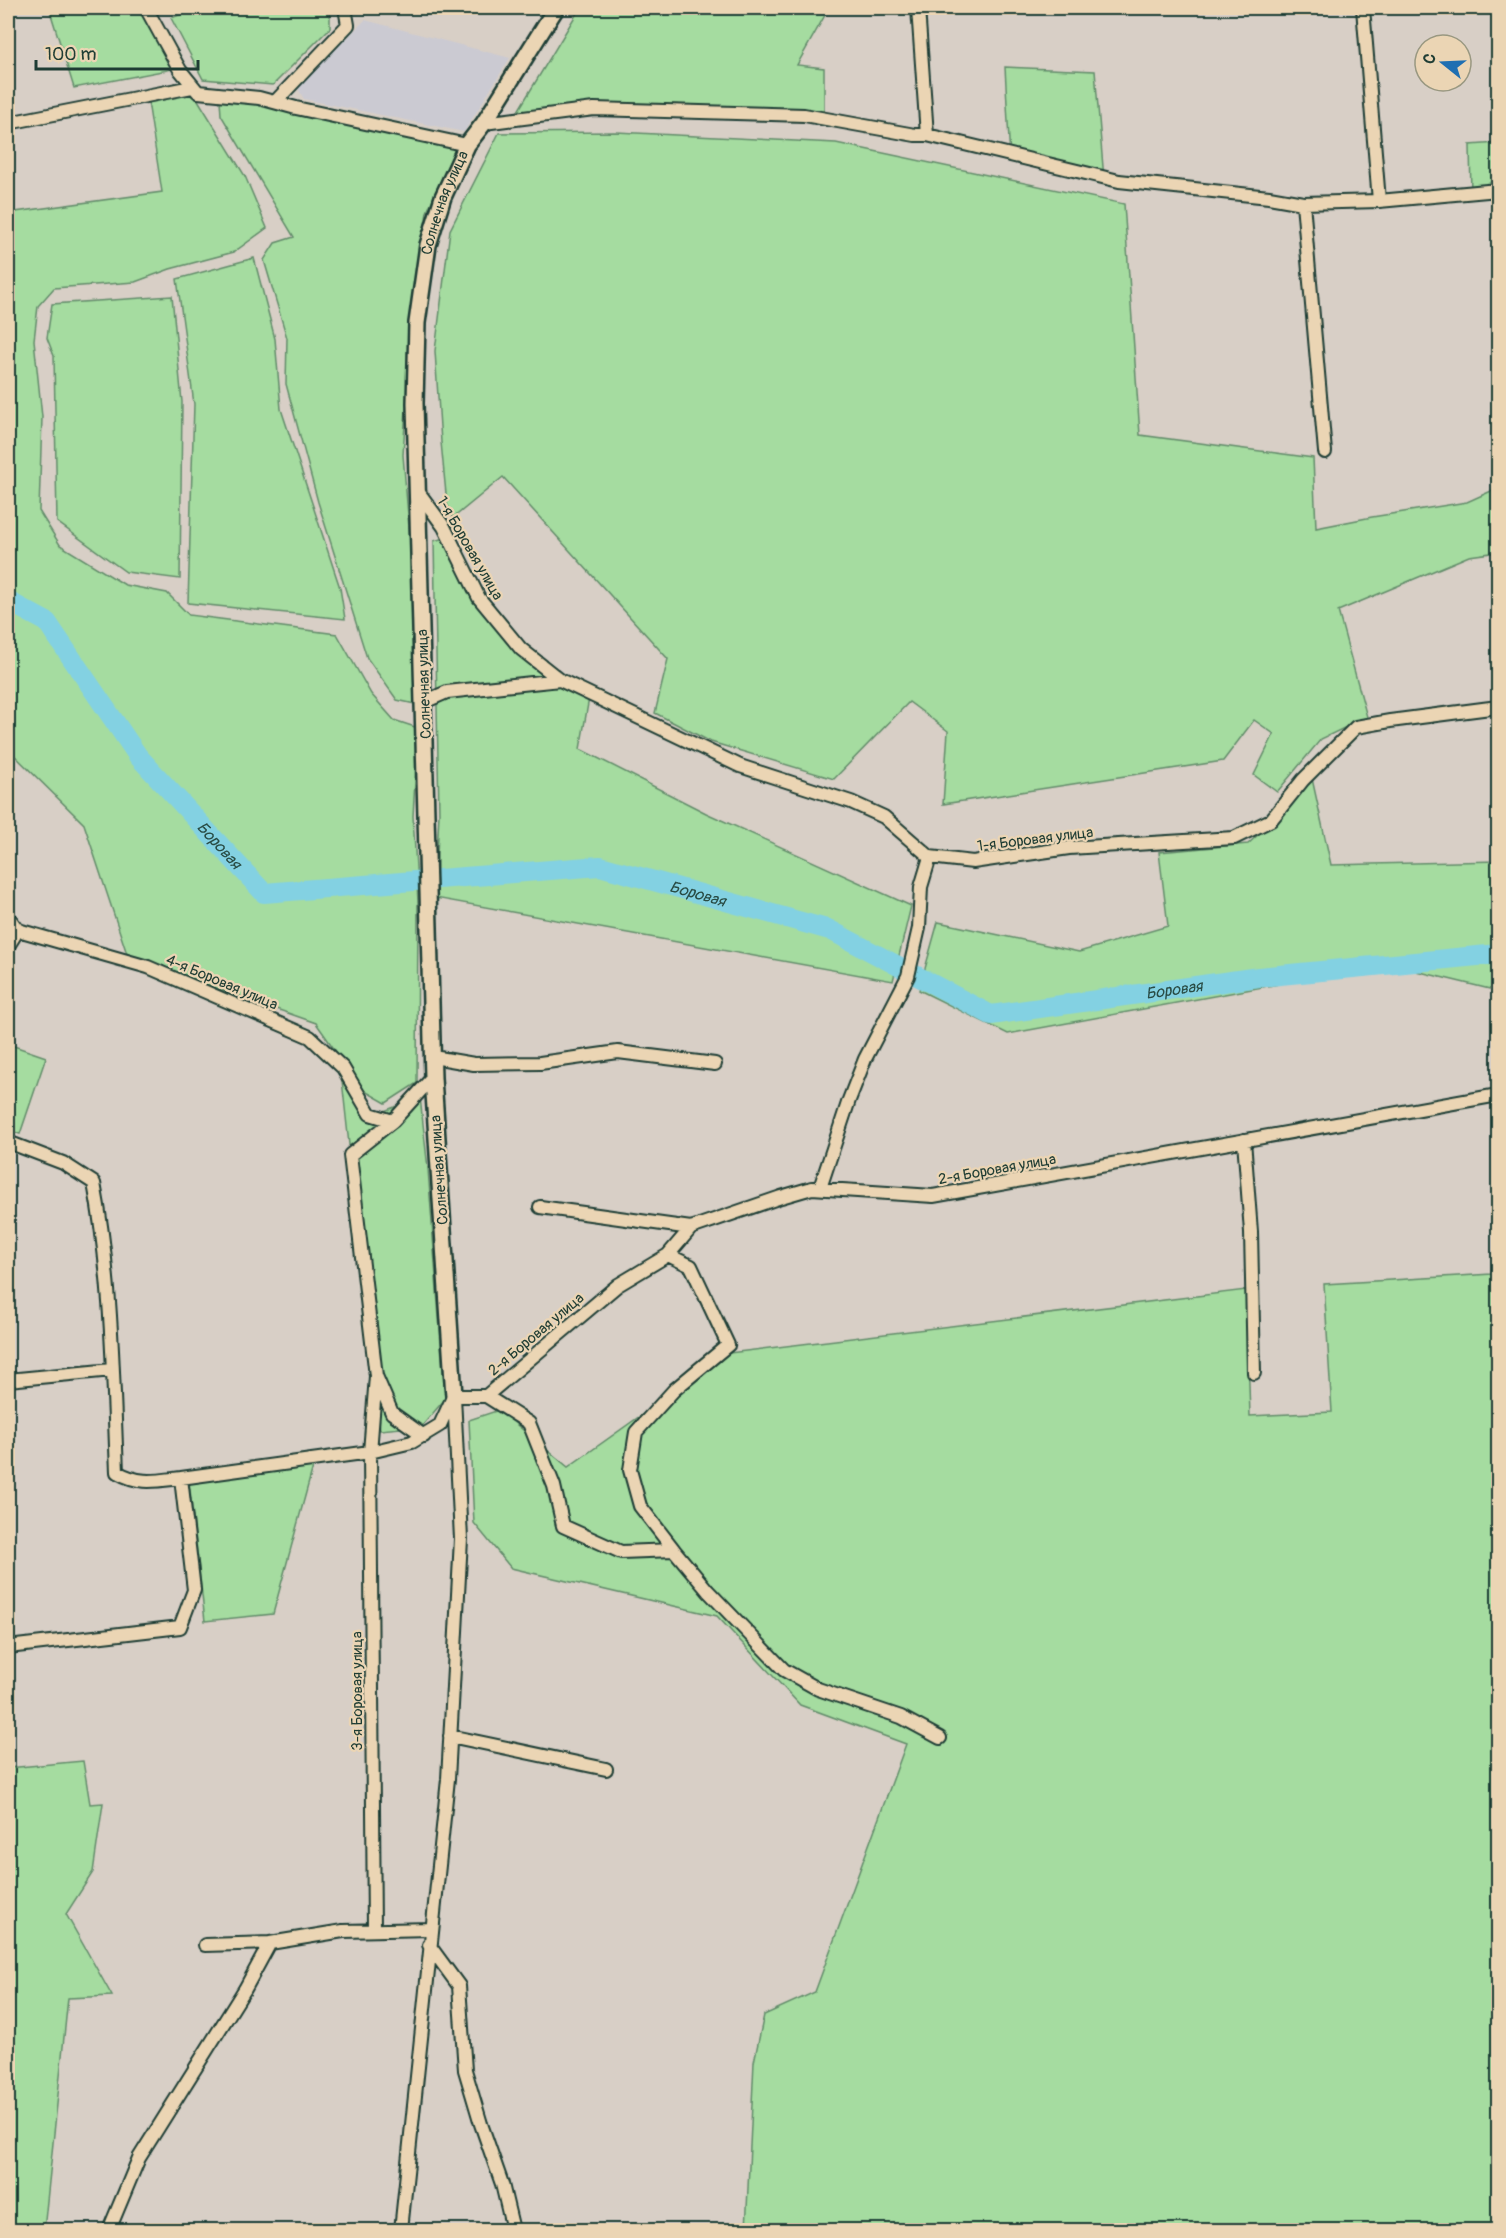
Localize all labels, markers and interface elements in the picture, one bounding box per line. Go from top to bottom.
scale bar [36,33,198,71]
north arrow [1413,33,1473,93]
text: 100 m [45,43,97,66]
text: С [1419,51,1441,66]
street label: Солнечная улица [418,148,473,256]
street label: 1-я Боровая улица [432,493,507,604]
street label: Солнечная улица [413,629,436,739]
water label: Боровая [192,818,247,874]
street label: 1-я Боровая улица [976,823,1094,856]
water label: Боровая [667,877,729,912]
street label: 4-я Боровая улица [163,950,281,1015]
water label: Боровая [1144,976,1205,1004]
street label: Солнечная улица [426,1115,453,1225]
street label: 2-я Боровая улица [937,1150,1057,1189]
street label: 2-я Боровая улица [485,1289,588,1380]
street label: 3-я Боровая улица [348,1631,367,1751]

